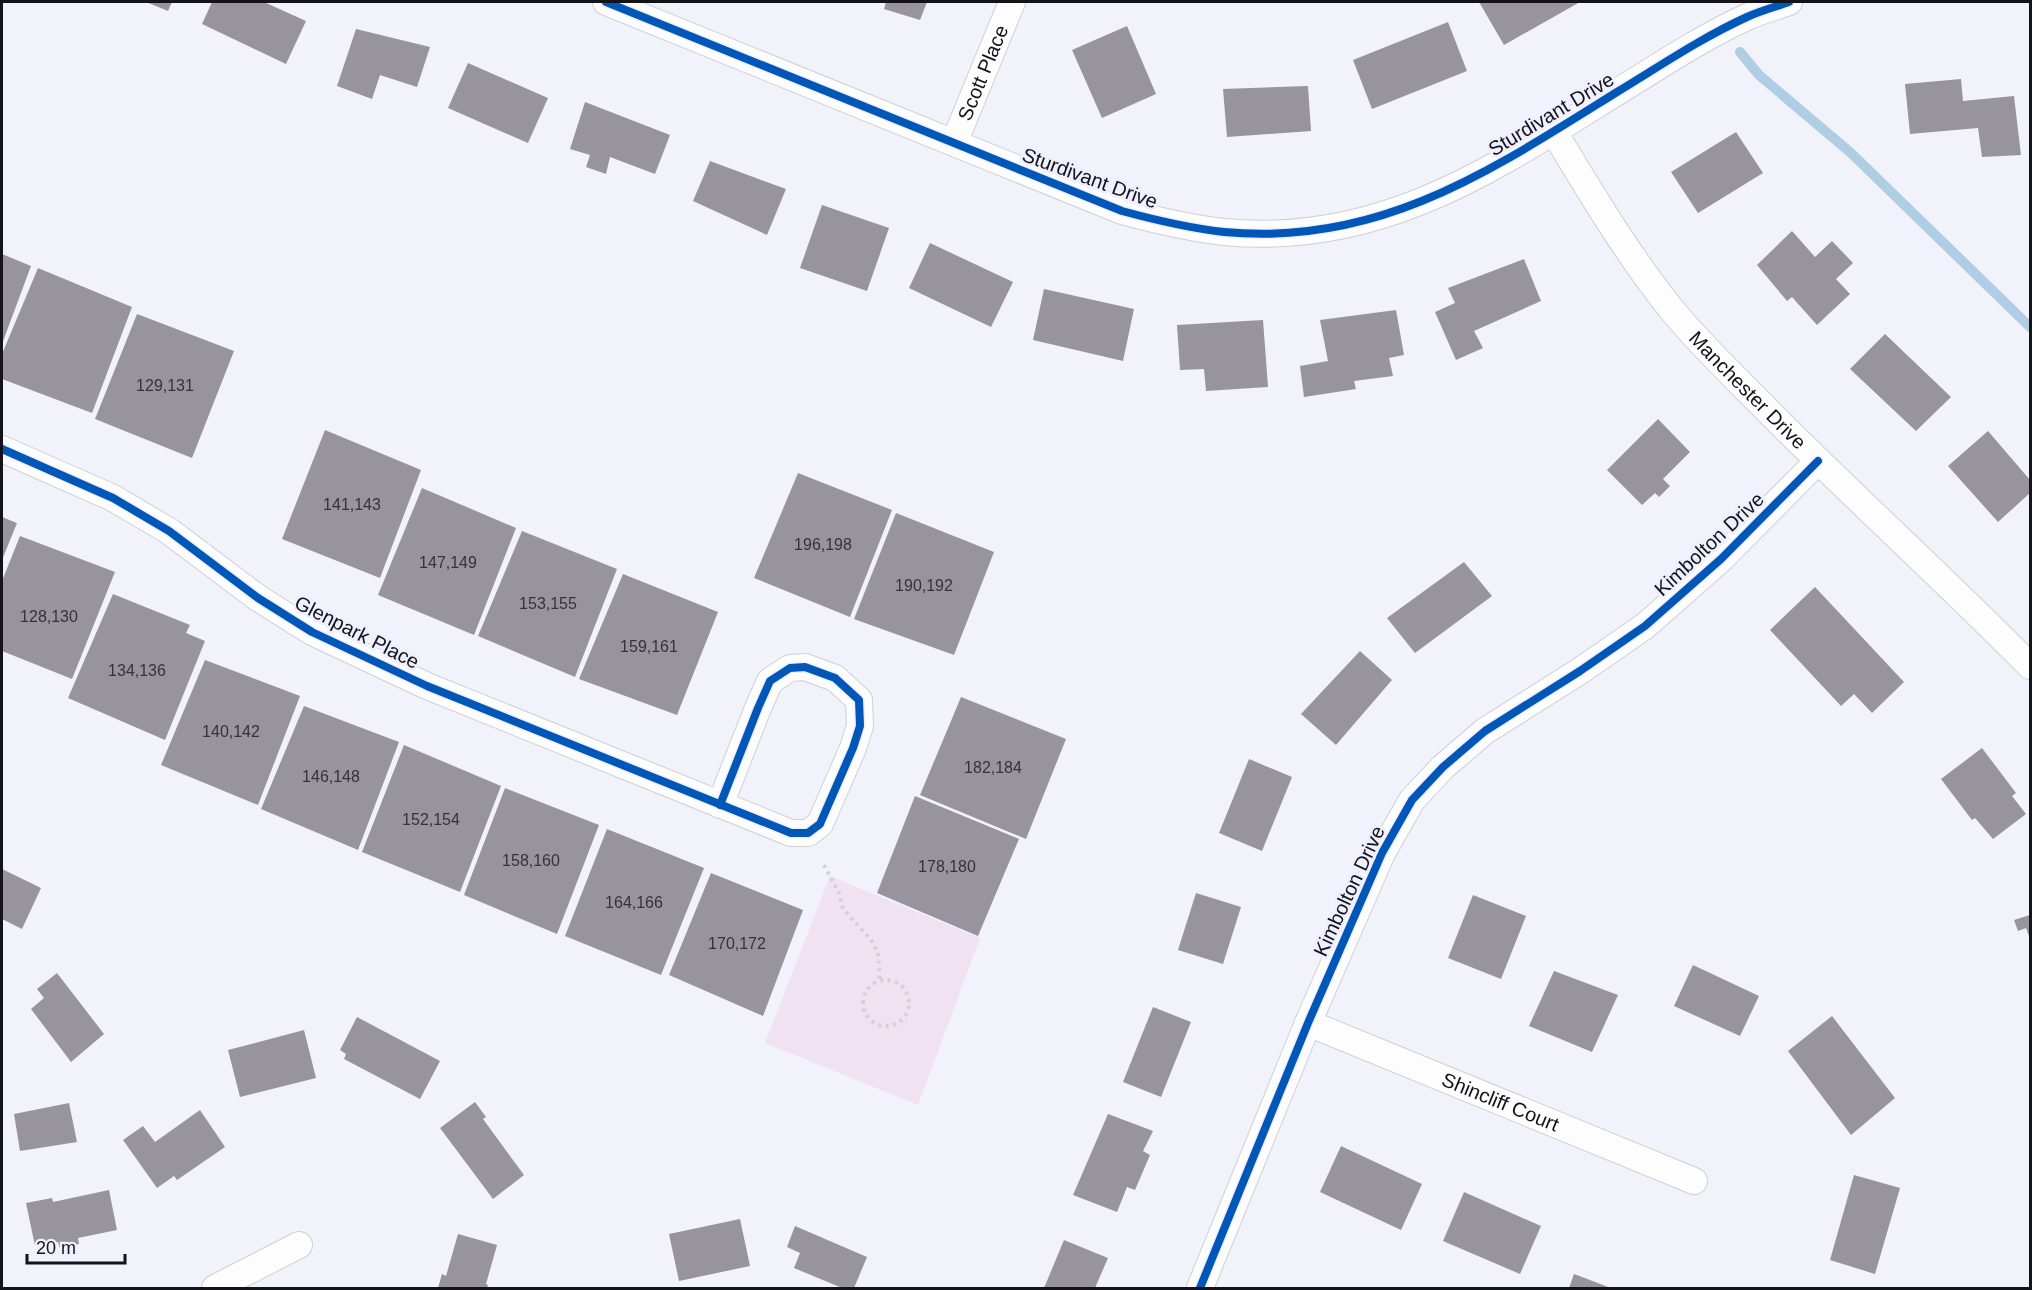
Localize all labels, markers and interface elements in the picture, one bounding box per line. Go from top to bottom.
street label: Scott Place [953,22,1012,124]
street label: Sturdivant Drive [1484,68,1618,160]
street label: Sturdivant Drive [1019,143,1161,213]
street label: Manchester Drive [1685,327,1811,454]
house number: 129,131 [136,377,194,394]
street label: Kimbolton Drive [1650,488,1768,600]
house number: 141,143 [323,496,381,513]
house number: 196,198 [794,536,852,553]
house number: 147,149 [419,554,477,571]
house number: 190,192 [895,577,953,594]
street label: Glenpark Place [291,591,423,673]
house number: 153,155 [519,595,577,612]
house number: 128,130 [20,608,78,625]
house number: 159,161 [620,638,678,655]
house number: 134,136 [108,662,166,679]
house number: 140,142 [202,723,260,740]
house number: 182,184 [964,759,1022,776]
house number: 146,148 [302,768,360,785]
house number: 152,154 [402,811,460,828]
street label: Kimbolton Drive [1309,822,1389,960]
house number: 158,160 [502,852,560,869]
house number: 178,180 [918,858,976,875]
house number: 164,166 [605,894,663,911]
house number: 170,172 [708,935,766,952]
street label: Shincliff Court [1439,1068,1563,1136]
scale bar [27,1227,124,1265]
text: 20 m [36,1238,76,1258]

